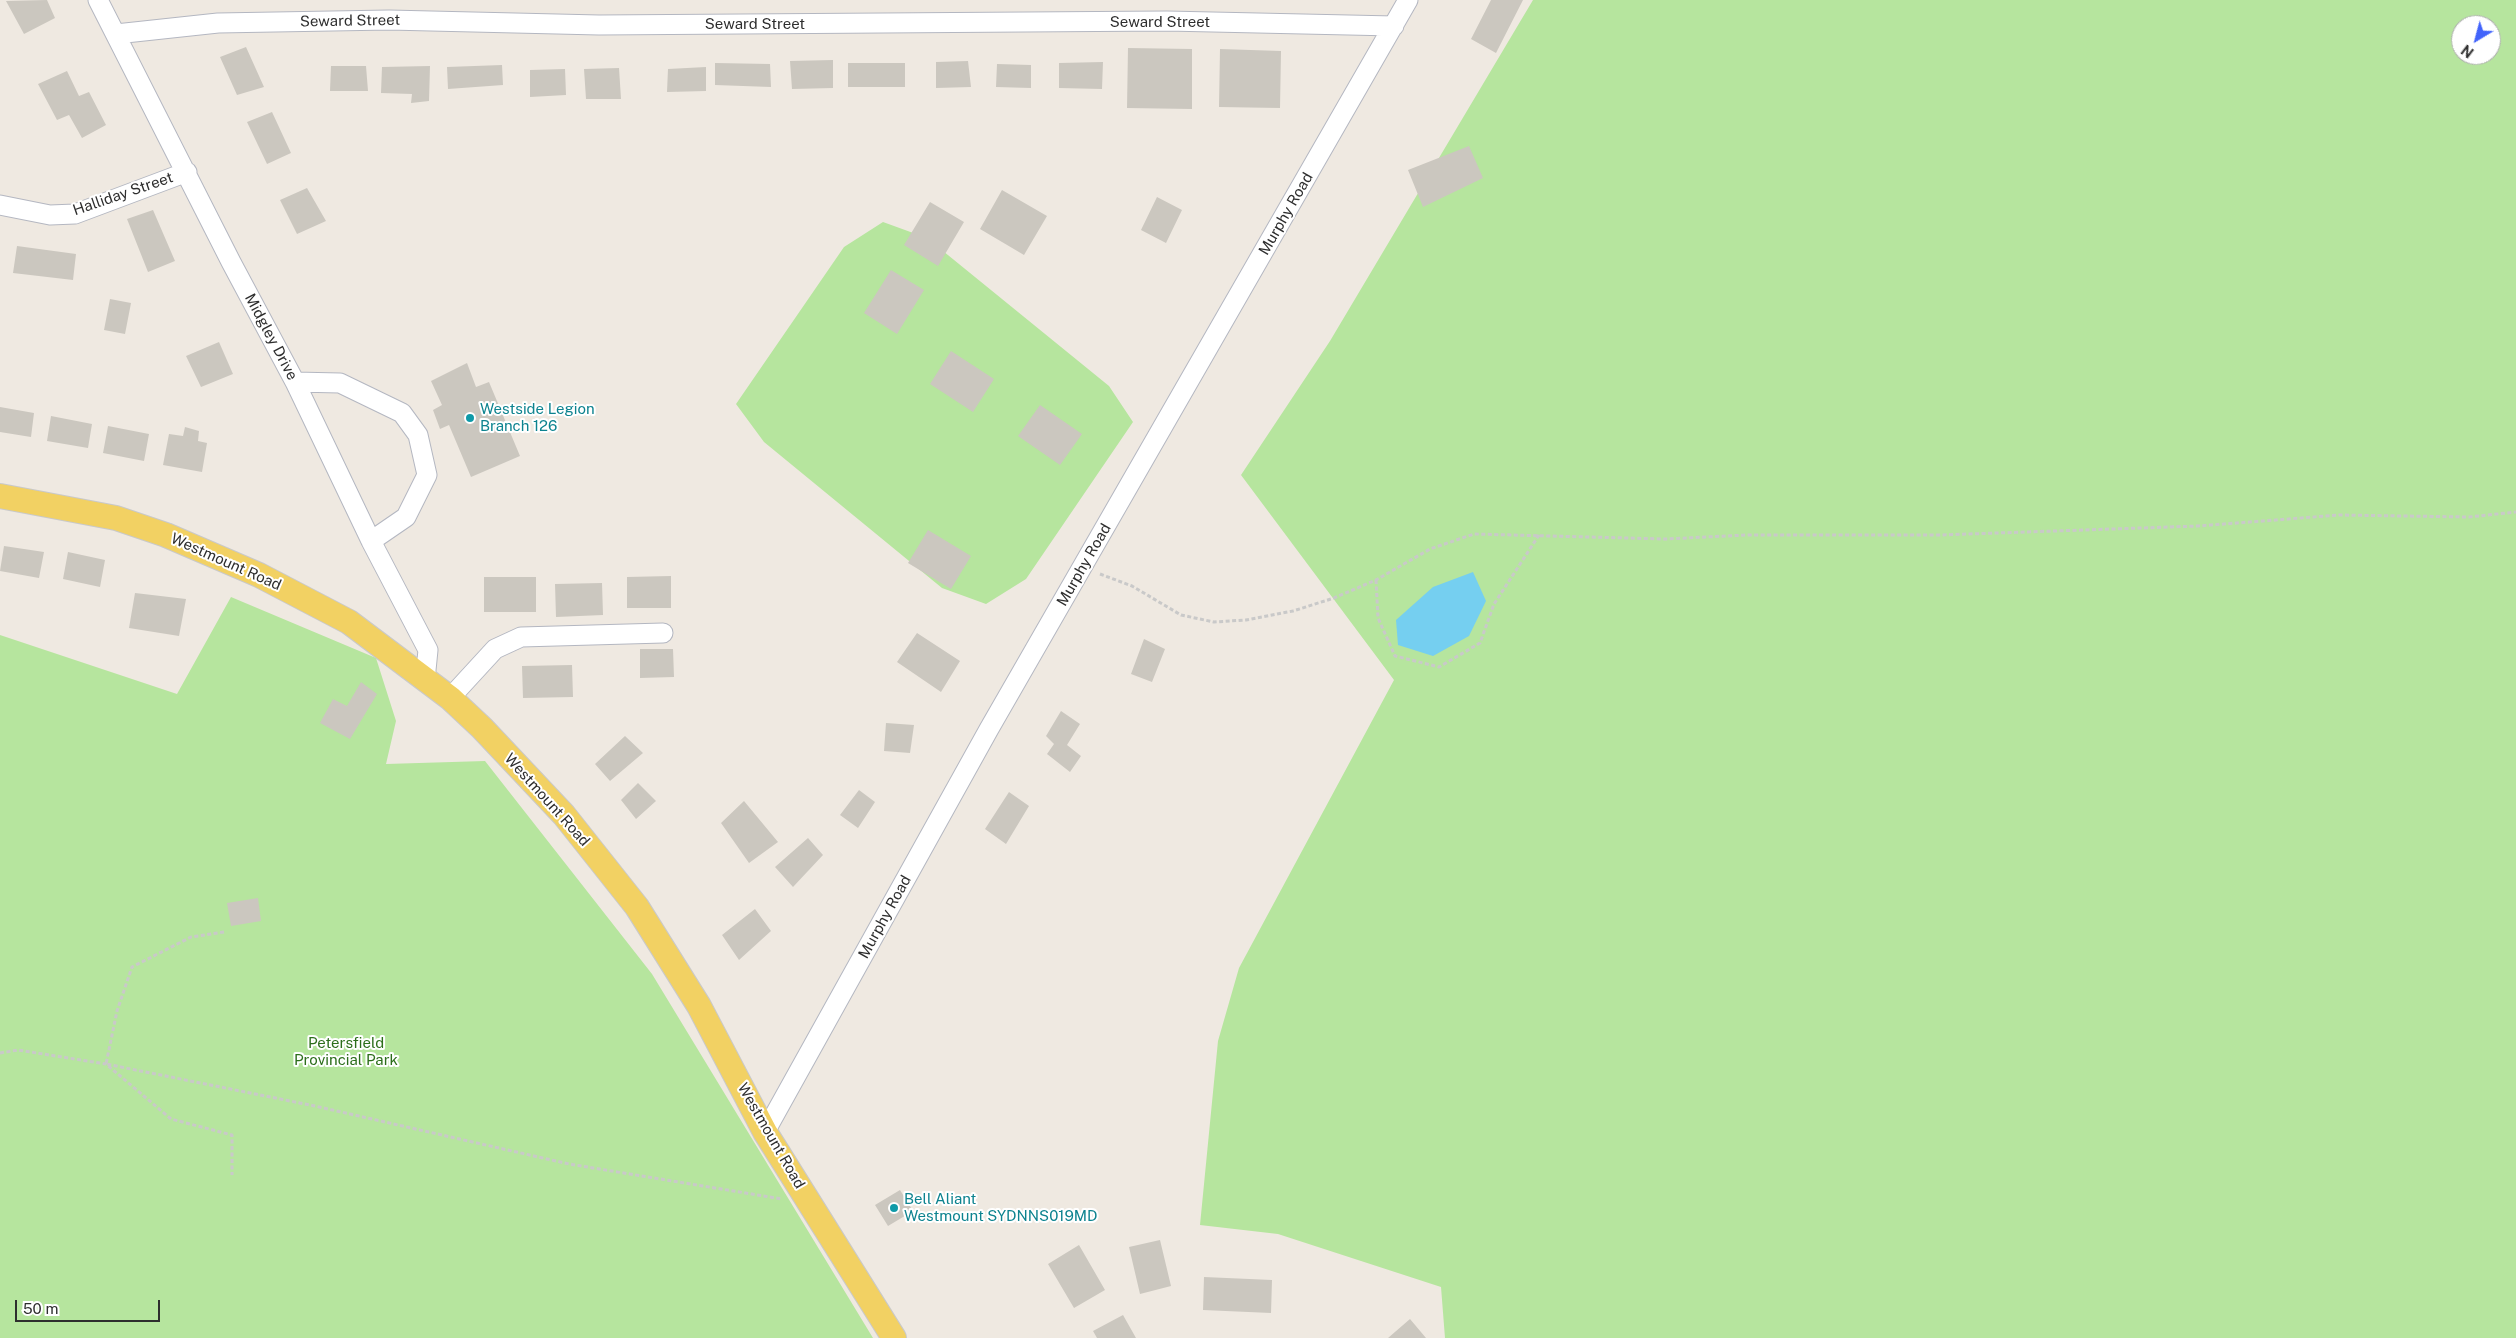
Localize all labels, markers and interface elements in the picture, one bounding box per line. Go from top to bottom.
street label: Seward Street [300,11,400,31]
street label: Seward Street [1110,13,1210,31]
street label: Seward Street [705,15,805,33]
north arrow [2451,15,2501,65]
text: N [2458,42,2477,61]
street label: Halliday Street [71,168,175,220]
street label: Murphy Road [1255,169,1317,259]
street label: Midgley Drive [241,291,301,383]
place label: Westside Legion Branch 126 [480,400,595,435]
marker: Westside Legion Branch 126 [464,412,476,424]
street label: Murphy Road [1053,520,1115,610]
street label: Westmount Road [168,530,284,594]
street label: Westmount Road [501,750,593,850]
street label: Murphy Road [855,872,915,962]
park label: Petersfield Provincial Park [294,1034,398,1069]
street label: Westmount Road [733,1080,809,1192]
place label: Bell Aliant Westmount SYDNNS019MD [904,1190,1098,1225]
marker: Bell Aliant Westmount SYDNNS019MD [888,1202,900,1214]
scale bar [18,1290,162,1322]
text: 50 m [23,1300,58,1317]

